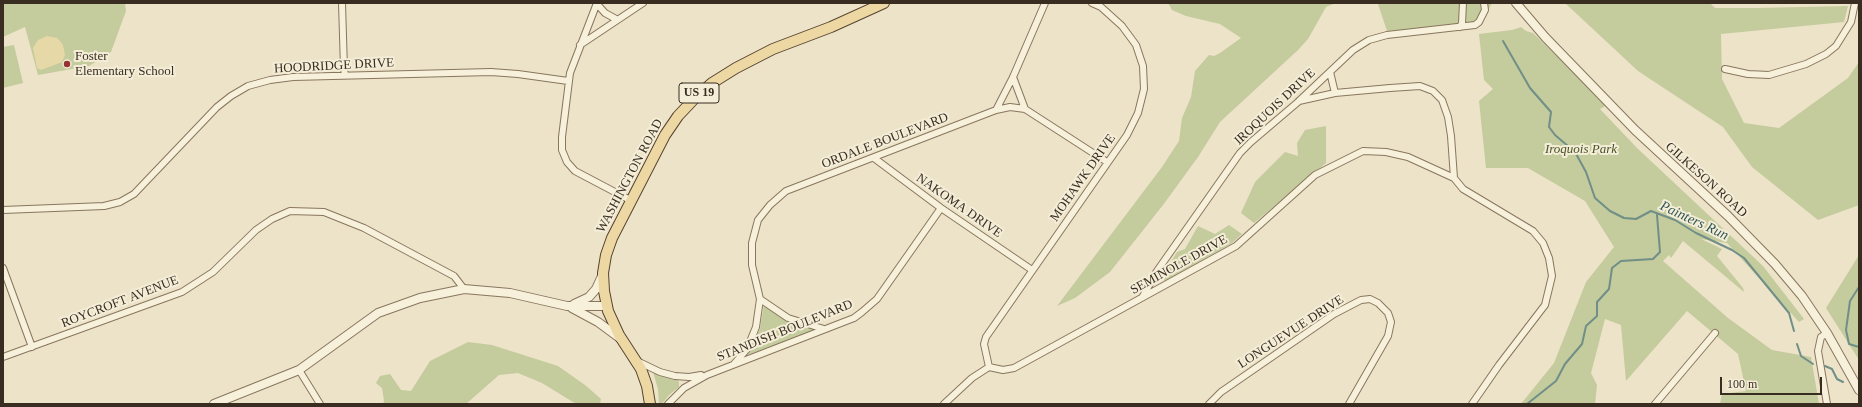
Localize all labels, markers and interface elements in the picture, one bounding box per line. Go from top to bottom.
place label: Foster Elementary School [75,49,174,80]
street label: HOODRIDGE DRIVE [274,55,394,77]
marker: Foster Elementary School [62,59,72,69]
street label: IROQUOIS DRIVE [1231,65,1319,149]
road number: US 19 [679,83,719,103]
street label: ORDALE BOULEVARD [819,110,951,172]
street label: WASHINGTON ROAD [593,116,667,236]
street label: MOHAWK DRIVE [1047,131,1119,225]
street label: GILKESON ROAD [1662,139,1750,221]
park label: Iroquois Park [1545,142,1617,158]
street label: NAKOMA DRIVE [913,171,1005,241]
water label: Painters Run [1657,198,1731,244]
street label: SEMINOLE DRIVE [1128,232,1230,298]
street label: ROYCROFT AVENUE [59,272,181,332]
street label: LONGUEVUE DRIVE [1235,292,1347,372]
street label: STANDISH BOULEVARD [715,297,855,365]
scale bar [1722,369,1824,395]
text: 100 m [1727,377,1757,391]

